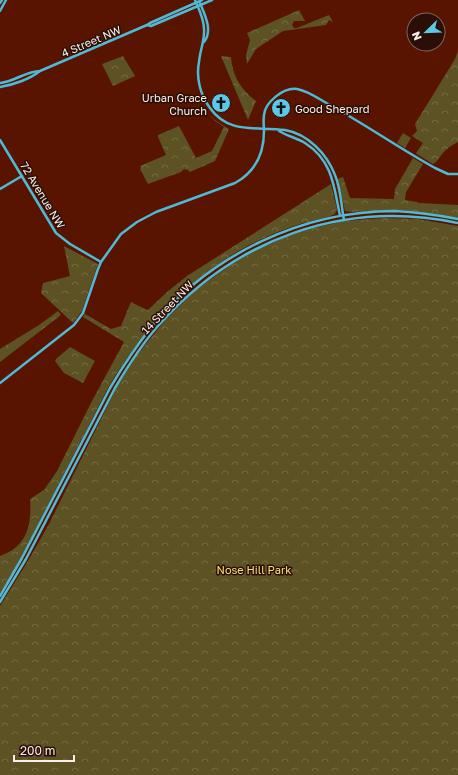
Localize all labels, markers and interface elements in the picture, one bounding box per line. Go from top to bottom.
north arrow [406,12,446,52]
street label: 4 Street NW [59,22,123,59]
text: N [409,30,424,42]
place label: Urban Grace Church [142,91,207,117]
church icon: Urban Grace Church [210,92,232,114]
church icon: Good Shepard [270,97,292,119]
place label: Good Shepard [295,102,370,115]
street label: 72 Avenue NW [18,159,68,231]
street label: 14 Street NW [138,277,196,336]
park label: Nose Hill Park [217,563,291,576]
scale bar [14,737,74,763]
text: 200 m [20,743,55,758]

